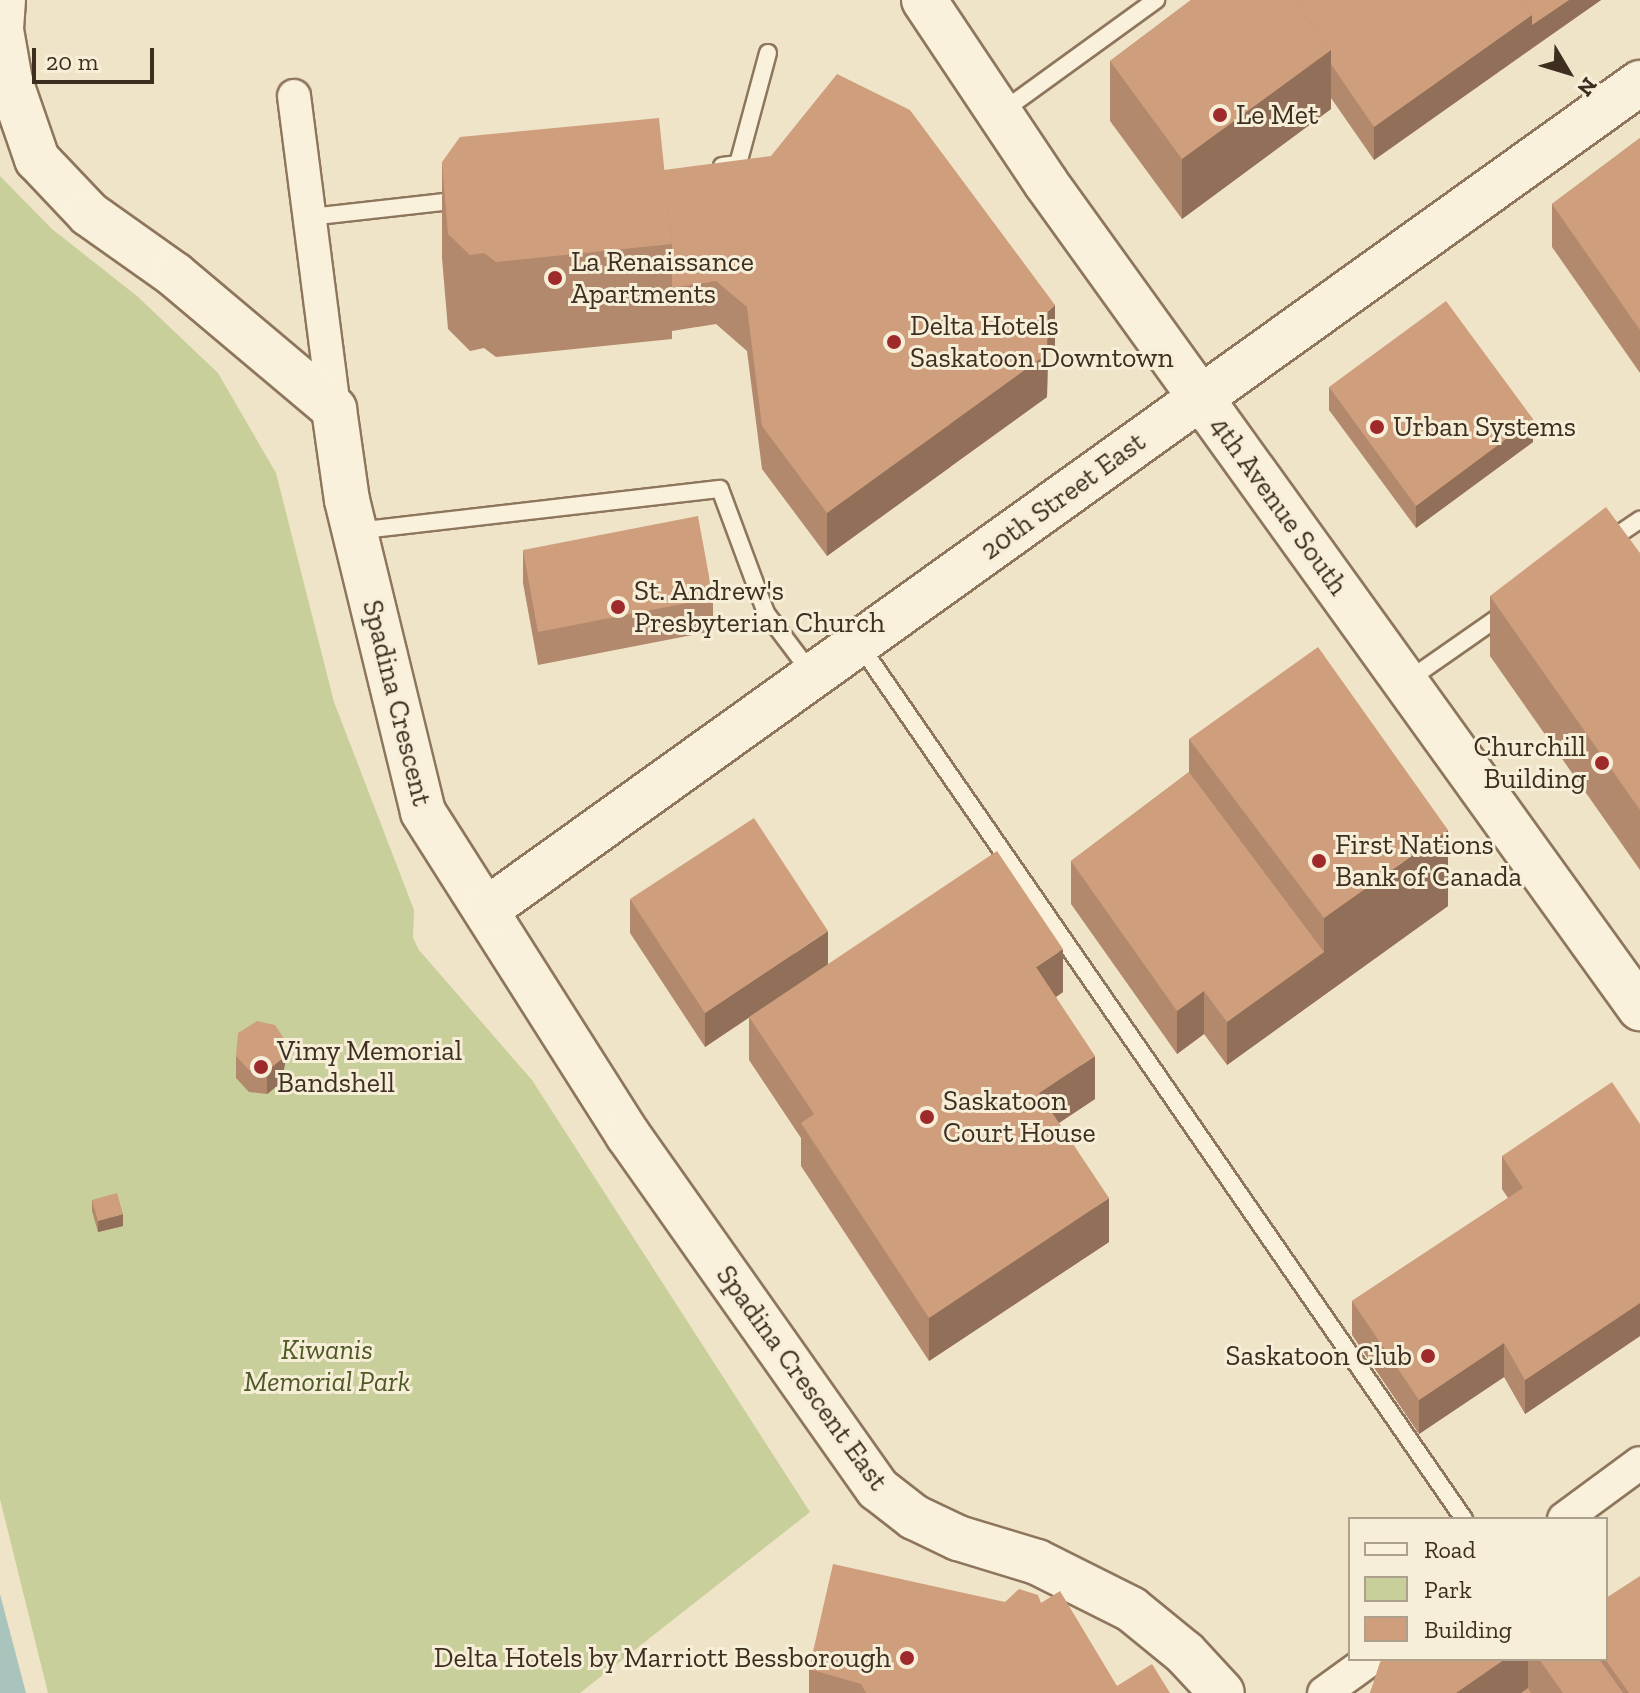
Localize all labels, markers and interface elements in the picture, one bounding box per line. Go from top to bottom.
scale bar [36,32,158,82]
north arrow [1528,32,1608,112]
text: 20 m [46,47,98,76]
text: N [1572,72,1603,102]
place label: Le Met [1236,98,1318,132]
marker: Le Met [1211,106,1229,124]
place label: La Renaissance Apartments [571,245,754,311]
marker: La Renaissance Apartments [546,269,564,287]
place label: Delta Hotels Saskatoon Downtown [910,309,1174,375]
marker: Delta Hotels Saskatoon Downtown [885,333,903,351]
street label: 4th Avenue South [1203,410,1355,602]
place label: Urban Systems [1393,410,1576,444]
marker: Urban Systems [1368,418,1386,436]
street label: 20th Street East [974,425,1152,567]
place label: St. Andrew's Presbyterian Church [634,574,885,640]
street label: Spadina Crescent [355,597,439,809]
marker: St. Andrew's Presbyterian Church [609,598,627,616]
place label: Churchill Building [1473,730,1586,796]
marker: Churchill Building [1593,754,1611,772]
place label: First Nations Bank of Canada [1335,828,1522,894]
marker: First Nations Bank of Canada [1310,852,1328,870]
place label: Vimy Memorial Bandshell [277,1034,463,1100]
marker: Vimy Memorial Bandshell [252,1058,270,1076]
place label: Saskatoon Court House [943,1084,1096,1150]
marker: Saskatoon Court House [918,1108,936,1126]
street label: Spadina Crescent East [709,1259,895,1497]
park label: Kiwanis Memorial Park [244,1333,410,1399]
place label: Saskatoon Club [1225,1339,1412,1373]
marker: Saskatoon Club [1419,1347,1437,1365]
legend [1348,1517,1608,1661]
text: Road [1424,1535,1476,1564]
text: Park [1424,1575,1472,1604]
text: Building [1424,1615,1512,1644]
place label: Delta Hotels by Marriott Bessborough [433,1641,891,1675]
marker: Delta Hotels by Marriott Bessborough [898,1649,916,1667]

